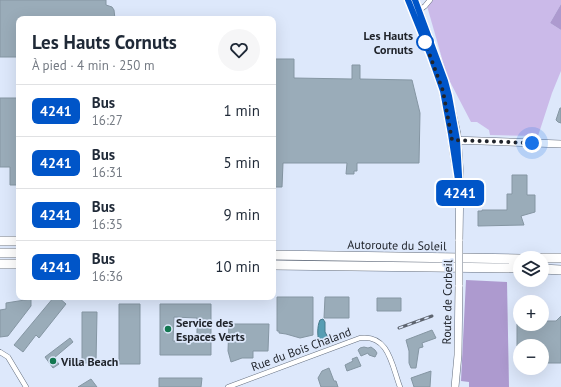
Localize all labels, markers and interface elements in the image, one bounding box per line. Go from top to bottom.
place label: Les Hauts Cornuts [364,28,413,57]
button: heart [218,29,260,71]
text: Les Hauts Cornuts [32,30,177,54]
marker: Les Hauts Cornuts [416,33,434,51]
text: À pied · 4 min · 250 m [32,57,154,74]
text: Bus [92,93,115,112]
text: 1 min [223,101,260,120]
text: 4241 [40,102,72,120]
text: 16:27 [92,112,123,129]
your location [522,133,542,153]
text: Bus [92,145,115,164]
text: 5 min [223,153,260,172]
text: 4241 [40,154,72,172]
text: 16:31 [92,164,123,181]
line badge: 4241 [432,180,488,206]
text: 4241 [444,184,476,202]
text: Bus [92,197,115,216]
text: 9 min [223,205,260,224]
text: 4241 [40,206,72,224]
text: 16:35 [92,216,123,233]
street label: Autoroute du Soleil [347,237,447,253]
text: Bus [92,249,115,268]
map controls [513,251,549,375]
button: layers [513,251,549,287]
text: 10 min [215,257,260,276]
text: 4241 [40,258,72,276]
street label: Route de Corbeil [439,259,455,344]
text: 16:36 [92,268,123,285]
button: + [513,295,549,331]
place label: Service des Espaces Verts [176,315,245,344]
marker: Service des Espaces Verts [163,324,173,334]
street label: Rue du Bois Chaland [249,324,353,374]
button: − [513,339,549,375]
place label: Villa Beach [60,354,118,369]
marker: Villa Beach [48,356,58,366]

